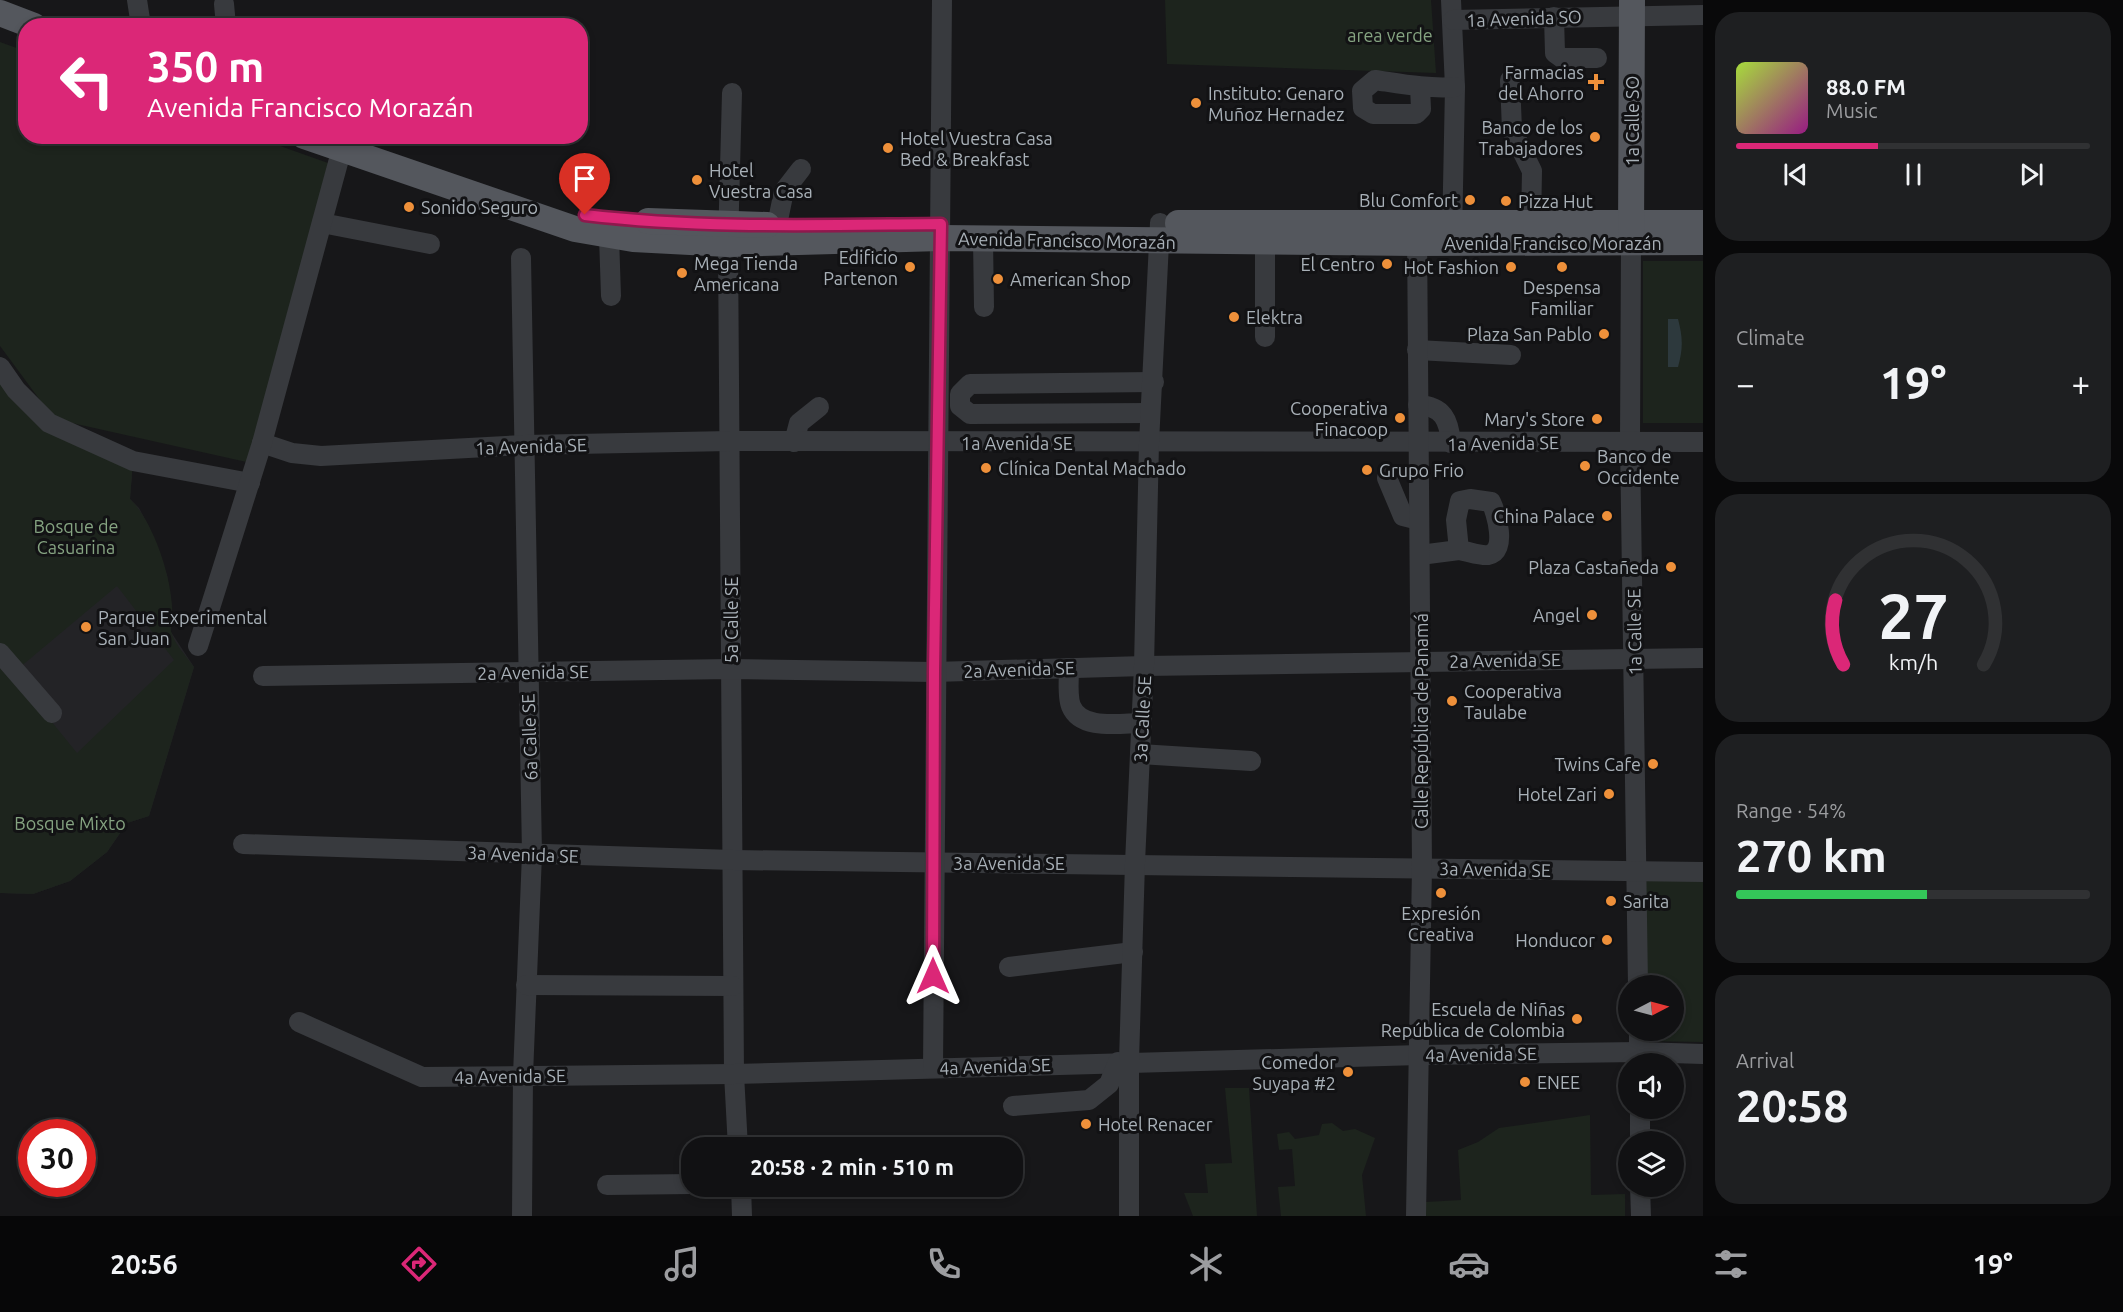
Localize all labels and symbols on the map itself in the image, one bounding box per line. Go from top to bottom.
street label: 1a Avenida SO [1466,6,1582,30]
park label: area verde [1347,25,1433,45]
place label: Farmacias del Ahorro [1498,62,1584,103]
marker: Farmacias del Ahorro [1589,75,1603,89]
street label: 1a Calle SO [1622,76,1642,166]
place label: Instituto: Genaro Muñoz Hernadez [1208,83,1345,124]
marker: Instituto: Genaro Muñoz Hernadez [1189,96,1203,110]
place label: Banco de los Trabajadores [1479,117,1583,158]
place label: Hotel Vuestra Casa Bed & Breakfast [900,128,1053,169]
marker: Banco de los Trabajadores [1588,130,1602,144]
marker: Hotel Vuestra Casa Bed & Breakfast [881,141,895,155]
pin [559,153,610,215]
place label: Hotel Vuestra Casa [709,160,813,201]
marker: Hotel Vuestra Casa [690,173,704,187]
place label: Blu Comfort [1359,190,1458,210]
place label: Pizza Hut [1518,191,1593,211]
marker: Blu Comfort [1463,193,1477,207]
marker: Pizza Hut [1499,194,1513,208]
place label: Sonido Seguro [421,197,538,217]
marker: Sonido Seguro [402,200,416,214]
street label: Avenida Francisco Morazán [958,228,1176,252]
street label: Avenida Francisco Morazán [1444,233,1662,253]
place label: Edificio Partenon [823,247,898,288]
place label: Mega Tienda Americana [694,253,798,294]
place label: El Centro [1300,254,1375,274]
marker: El Centro [1380,257,1394,271]
place label: Hot Fashion [1403,257,1499,277]
marker: Edificio Partenon [903,260,917,274]
marker: Hot Fashion [1504,260,1518,274]
marker: Despensa Familiar [1555,260,1569,274]
marker: Mega Tienda Americana [675,266,689,280]
place label: American Shop [1010,269,1131,289]
marker: American Shop [991,272,1005,286]
place label: Despensa Familiar [1523,277,1601,318]
place label: Elektra [1246,307,1303,327]
marker: Elektra [1227,310,1241,324]
place label: Plaza San Pablo [1467,324,1592,344]
marker: Plaza San Pablo [1597,327,1611,341]
place label: Cooperativa Finacoop [1290,398,1388,439]
place label: Mary's Store [1484,409,1585,429]
marker: Cooperativa Finacoop [1393,411,1407,425]
marker: Mary's Store [1590,412,1604,426]
street label: 1a Avenida SE [1447,432,1559,454]
street label: 1a Avenida SE [961,433,1073,453]
street label: 1a Avenida SE [475,434,587,458]
place label: Banco de Occidente [1597,446,1680,487]
place label: Clínica Dental Machado [998,458,1186,478]
marker: Banco de Occidente [1578,459,1592,473]
place label: Grupo Frio [1379,460,1464,480]
marker: Clínica Dental Machado [979,461,993,475]
marker: Grupo Frio [1360,463,1374,477]
place label: China Palace [1494,506,1595,526]
marker: China Palace [1600,509,1614,523]
park label: Bosque de Casuarina [33,516,119,557]
place label: Plaza Castañeda [1528,557,1659,577]
marker: Plaza Castañeda [1664,560,1678,574]
street label: 5a Calle SE [721,577,741,663]
street label: 1a Calle SE [1623,588,1645,676]
place label: Angel [1533,605,1580,625]
place label: Parque Experimental San Juan [98,607,268,648]
marker: Angel [1585,608,1599,622]
street label: Calle República de Panamá [1411,613,1431,829]
marker: Parque Experimental San Juan [79,620,93,634]
street label: 2a Avenida SE [1449,649,1561,671]
street label: 2a Avenida SE [963,657,1075,681]
street label: 2a Avenida SE [477,661,589,683]
street label: 3a Calle SE [1130,675,1154,763]
place label: Cooperativa Taulabe [1464,681,1562,722]
street label: 6a Calle SE [517,693,541,781]
marker: Cooperativa Taulabe [1445,694,1459,708]
place label: Twins Cafe [1555,754,1641,774]
marker: Twins Cafe [1646,757,1660,771]
place label: Hotel Zari [1517,784,1597,804]
marker: Hotel Zari [1602,787,1616,801]
park label: Bosque Mixto [14,813,126,833]
street label: 3a Avenida SE [467,842,579,866]
street label: 3a Avenida SE [953,853,1065,873]
street label: 3a Avenida SE [1439,858,1551,880]
marker: Expresión Creativa [1434,886,1448,900]
place label: Sarita [1623,891,1669,911]
marker: Sarita [1604,894,1618,908]
place label: Expresión Creativa [1401,903,1481,944]
place label: Honducor [1515,930,1595,950]
marker: Honducor [1600,933,1614,947]
position arrow [901,944,965,1008]
north arrow [1618,975,1684,1041]
place label: Escuela de Niñas República de Colombia [1381,999,1565,1040]
marker: Escuela de Niñas República de Colombia [1570,1012,1584,1026]
street label: 4a Avenida SE [1425,1043,1537,1065]
place label: Comedor Suyapa #2 [1253,1052,1336,1093]
street label: 4a Avenida SE [939,1054,1051,1078]
street label: 4a Avenida SE [454,1065,566,1087]
marker: Comedor Suyapa #2 [1341,1065,1355,1079]
place label: ENEE [1537,1072,1580,1092]
marker: ENEE [1518,1075,1532,1089]
place label: Hotel Renacer [1098,1114,1213,1134]
marker: Hotel Renacer [1079,1117,1093,1131]
speed limit sign: 30 [18,1119,96,1197]

